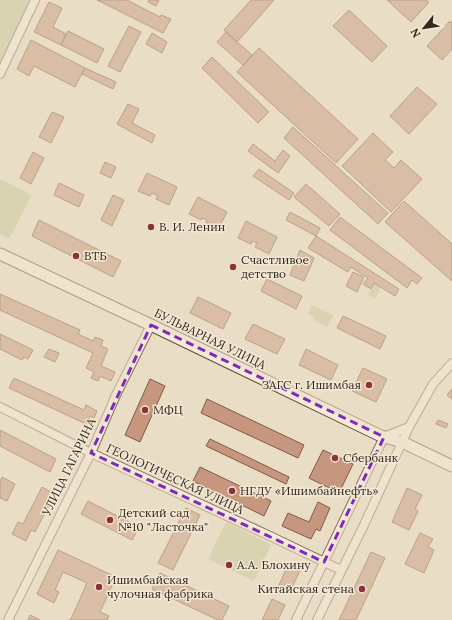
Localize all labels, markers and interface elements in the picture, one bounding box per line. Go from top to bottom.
north arrow [404,8,444,48]
text: N [407,25,424,40]
place label: В. И. Ленин [159,219,225,234]
marker: В. И. Ленин [146,222,156,232]
place label: ВТБ [84,248,107,263]
marker: ВТБ [71,251,81,261]
place label: Счастливое детство [241,252,310,281]
marker: Счастливое детство [228,262,238,272]
street label: БУЛЬВАРНАЯ УЛИЦА [152,305,269,372]
place label: ЗАГС г. Ишимбая [262,377,361,392]
marker: ЗАГС г. Ишимбая [364,380,374,390]
place label: МФЦ [153,402,183,417]
marker: МФЦ [140,405,150,415]
street label: УЛИЦА ГАГАРИНА [38,415,99,519]
street label: ГЕОЛОГИЧЕСКАЯ УЛИЦА [104,440,247,517]
place label: Сбербанк [343,450,399,465]
marker: Сбербанк [330,453,340,463]
place label: НГДУ «Ишимбайнефть» [240,483,379,498]
marker: НГДУ «Ишимбайнефть» [227,486,237,496]
place label: Детский сад №10 "Ласточка" [118,505,208,534]
marker: Детский сад №10 "Ласточка" [105,515,115,525]
place label: А.А. Блохину [236,557,311,572]
marker: А.А. Блохину [224,560,234,570]
place label: Ишимбайская чулочная фабрика [107,572,214,601]
place label: Китайская стена [257,581,354,596]
marker: Ишимбайская чулочная фабрика [94,582,104,592]
marker: Китайская стена [357,584,367,594]

